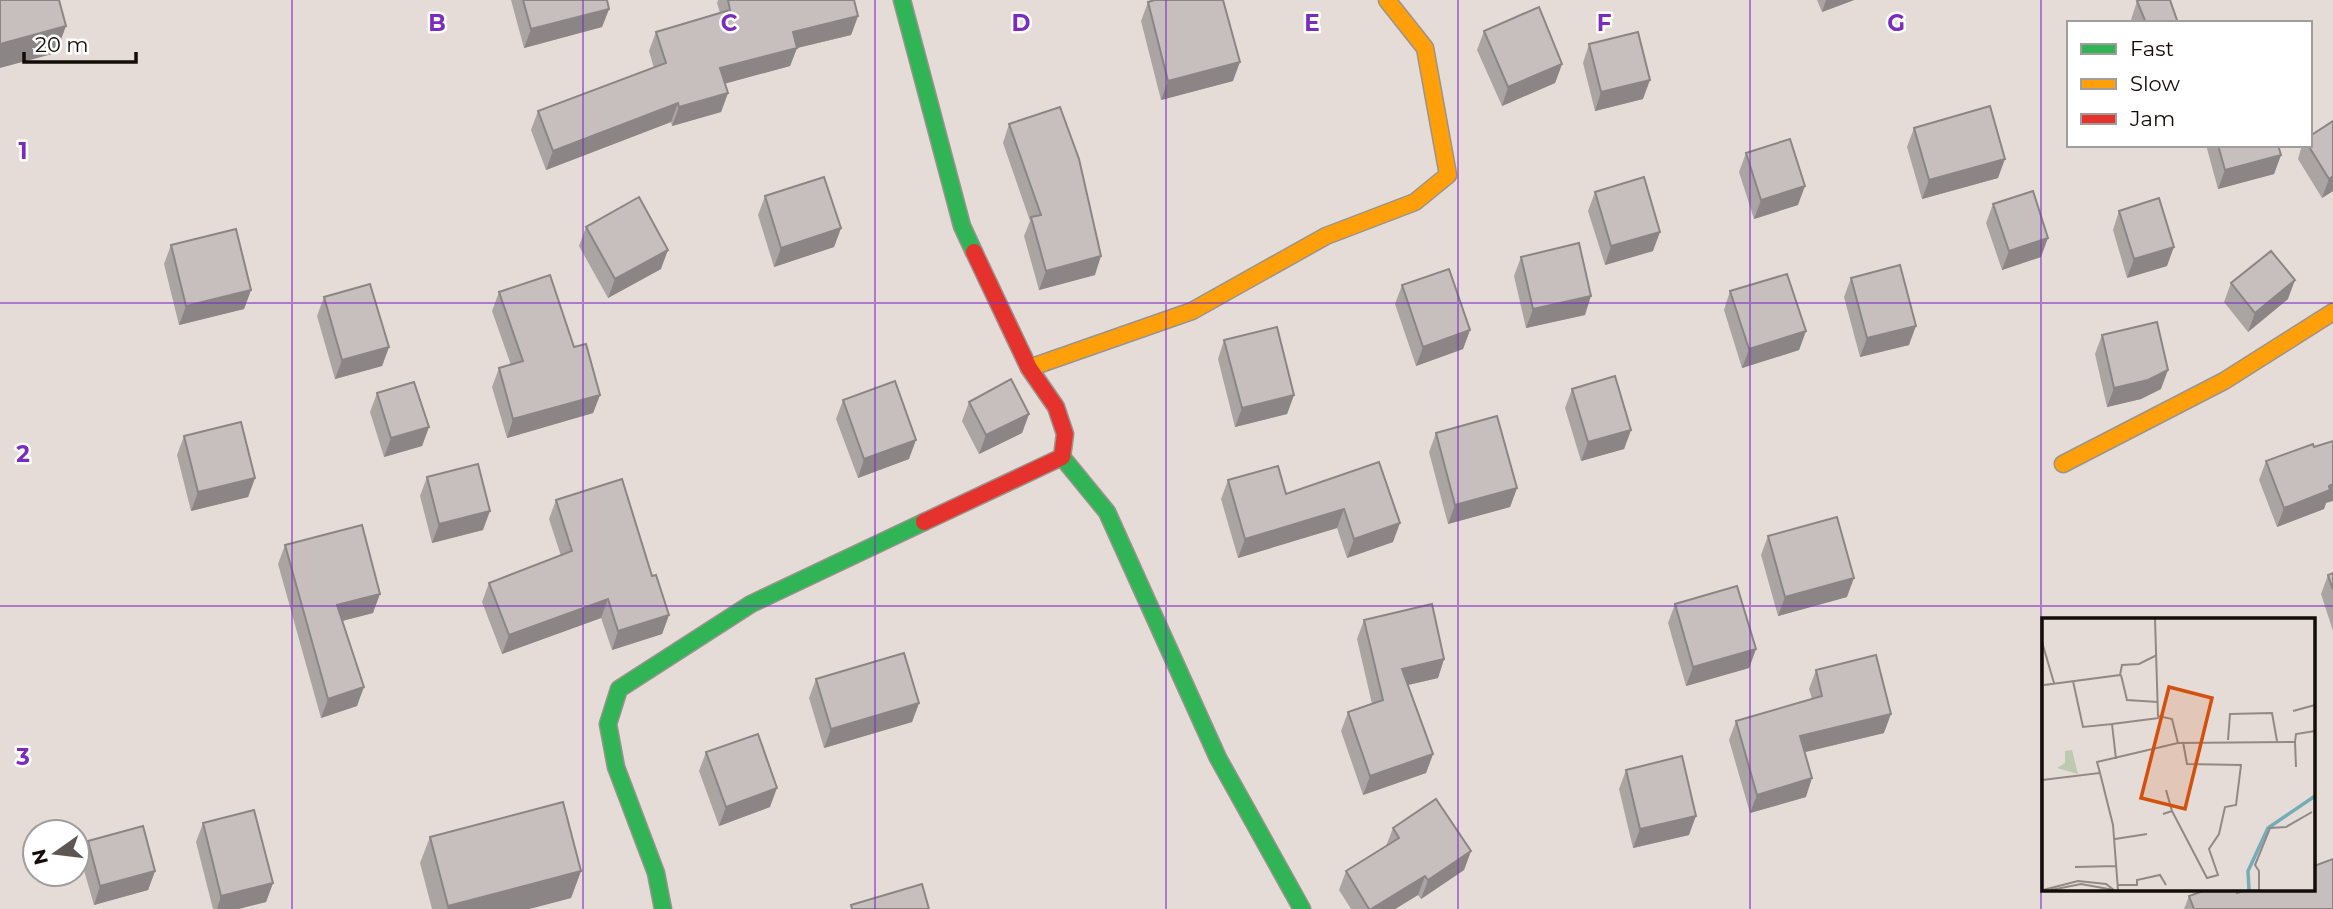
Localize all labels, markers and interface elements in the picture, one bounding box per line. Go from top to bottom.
text: B [428,9,446,37]
text: C [721,9,738,37]
text: D [1012,9,1031,37]
text: E [1304,9,1320,37]
text: F [1597,9,1612,37]
text: G [1887,9,1905,37]
scale bar [24,21,136,65]
legend [2067,21,2312,147]
text: 20 m [35,32,89,57]
text: Fast [2130,36,2174,61]
text: Slow [2130,71,2180,96]
text: Jam [2129,106,2175,131]
text: 1 [18,137,28,165]
text: 2 [16,440,30,468]
inset map [2042,618,2316,892]
text: 3 [15,743,30,771]
north arrow [21,818,91,888]
text: N [27,847,53,867]

